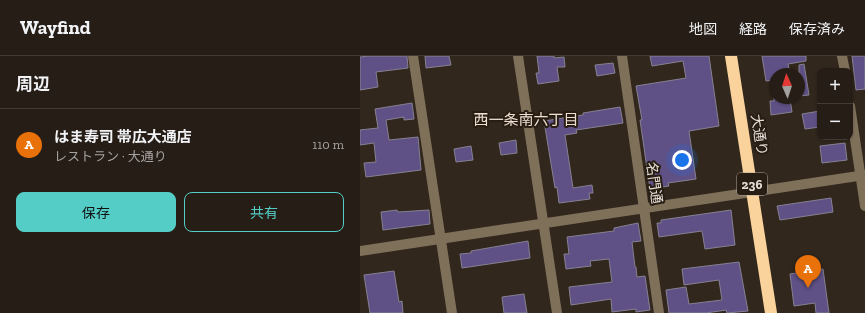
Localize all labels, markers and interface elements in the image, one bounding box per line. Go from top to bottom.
text: Wayfind [20,16,91,39]
text: 地図 [689,21,717,38]
text: 経路 [739,21,767,38]
text: 保存済み [789,21,845,38]
north arrow [769,68,805,104]
map controls [817,68,853,140]
button: + [817,68,853,104]
text: 周辺 [16,74,50,94]
button: − [817,104,853,140]
district label: 西一条南六丁目 [473,111,579,129]
street label: 大通り [747,113,771,157]
text: はま寿司 帯広大通店 [54,128,192,146]
text: A [25,137,33,152]
text: 110 m [312,137,344,152]
text: レストラン · 大通り [54,149,167,164]
your location [672,150,692,170]
street label: 名門通 [643,161,665,205]
road number: 236 [737,173,767,195]
button: 保存 [16,192,176,232]
button: 共有 [184,192,344,232]
pin: A [795,255,821,288]

